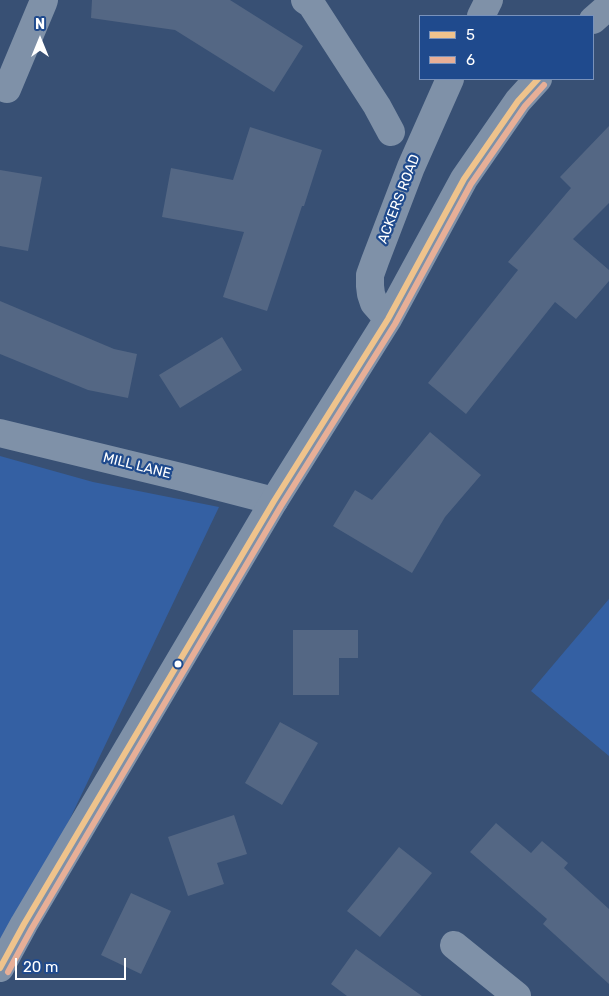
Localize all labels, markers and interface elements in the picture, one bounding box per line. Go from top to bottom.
north arrow [15,15,65,65]
legend [419,15,594,80]
text: N [35,16,45,33]
text: 5 [466,26,475,44]
text: 6 [466,51,475,69]
street label: ACKERS ROAD [374,152,424,246]
street label: MILL LANE [101,449,173,483]
unlabelled marker [173,659,183,669]
scale bar [18,948,129,980]
text: 20 m [23,958,58,976]

